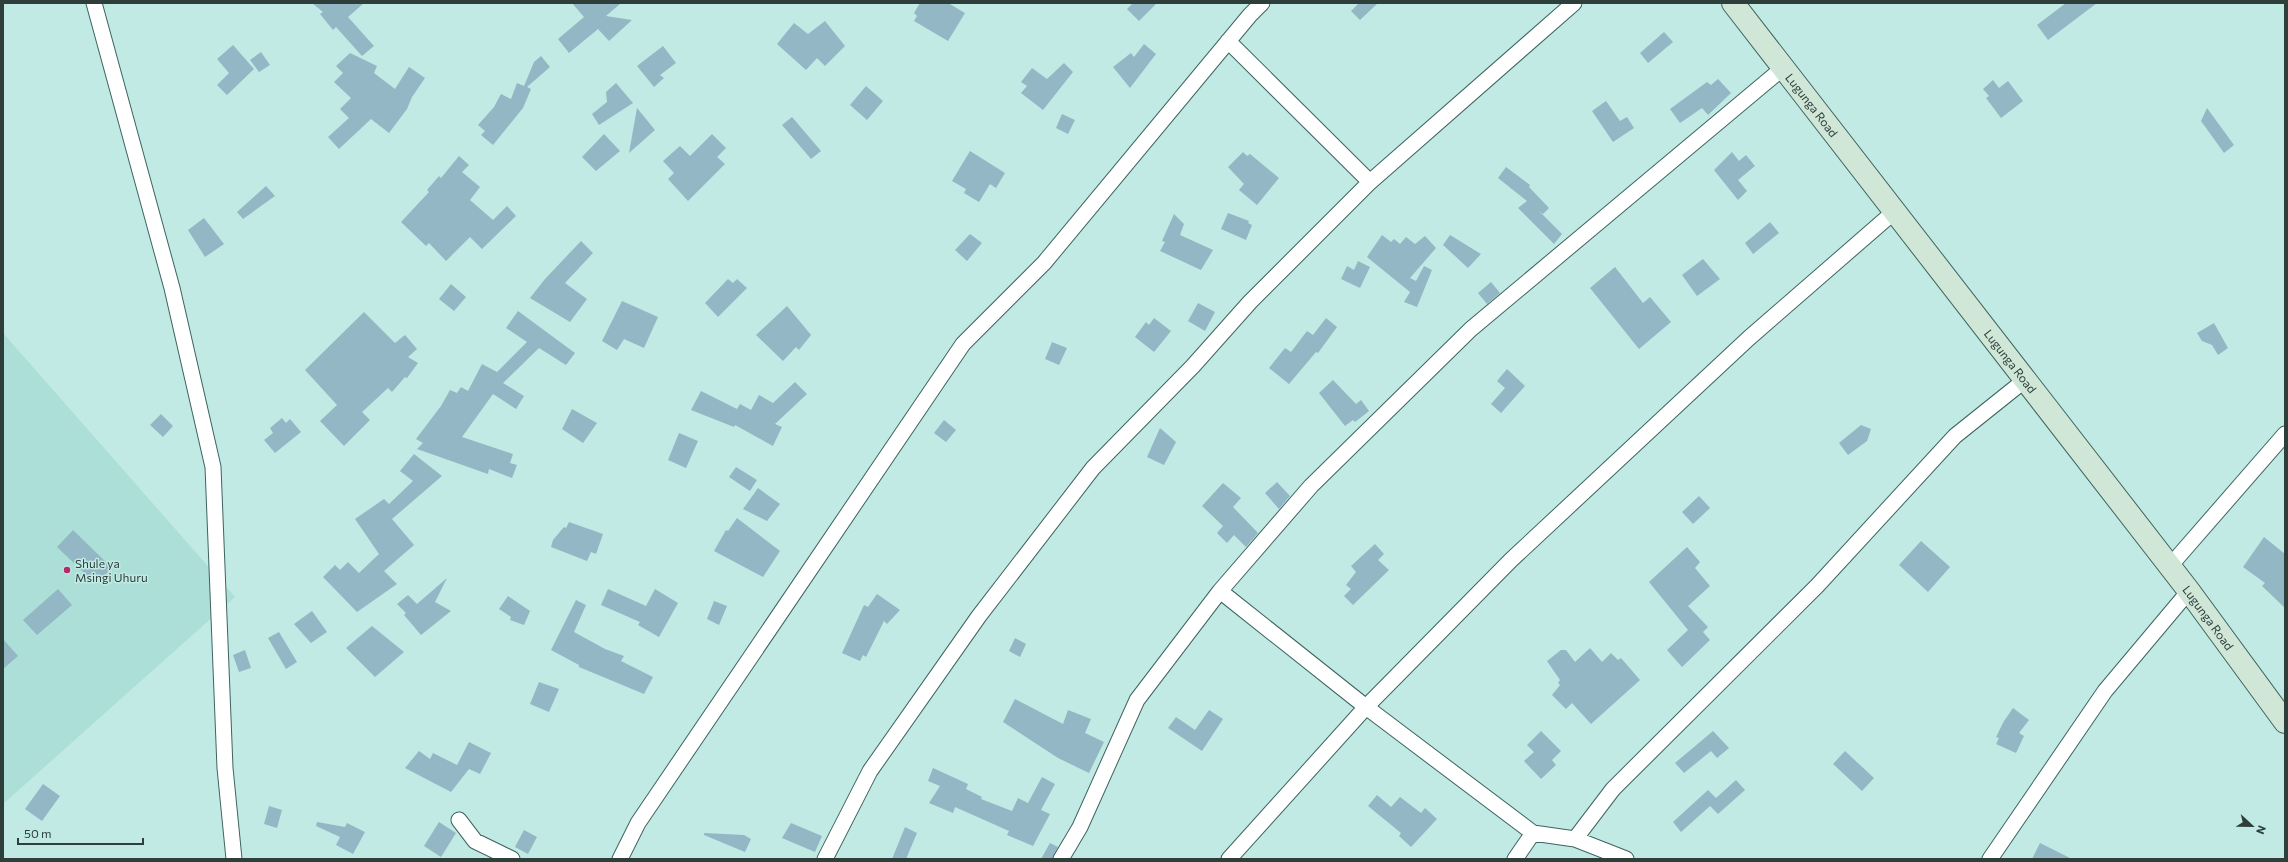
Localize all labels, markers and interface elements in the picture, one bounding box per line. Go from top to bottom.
street label: Lugunga Road [1783,70,1841,140]
street label: Lugunga Road [1982,326,2040,396]
place label: Shule ya Msingi Uhuru [75,556,148,584]
marker: Shule ya Msingi Uhuru [62,565,72,575]
street label: Lugunga Road [2180,582,2237,653]
north arrow [2232,806,2272,846]
scale bar [18,820,143,846]
text: N [2254,824,2269,836]
text: 50 m [24,826,52,840]

